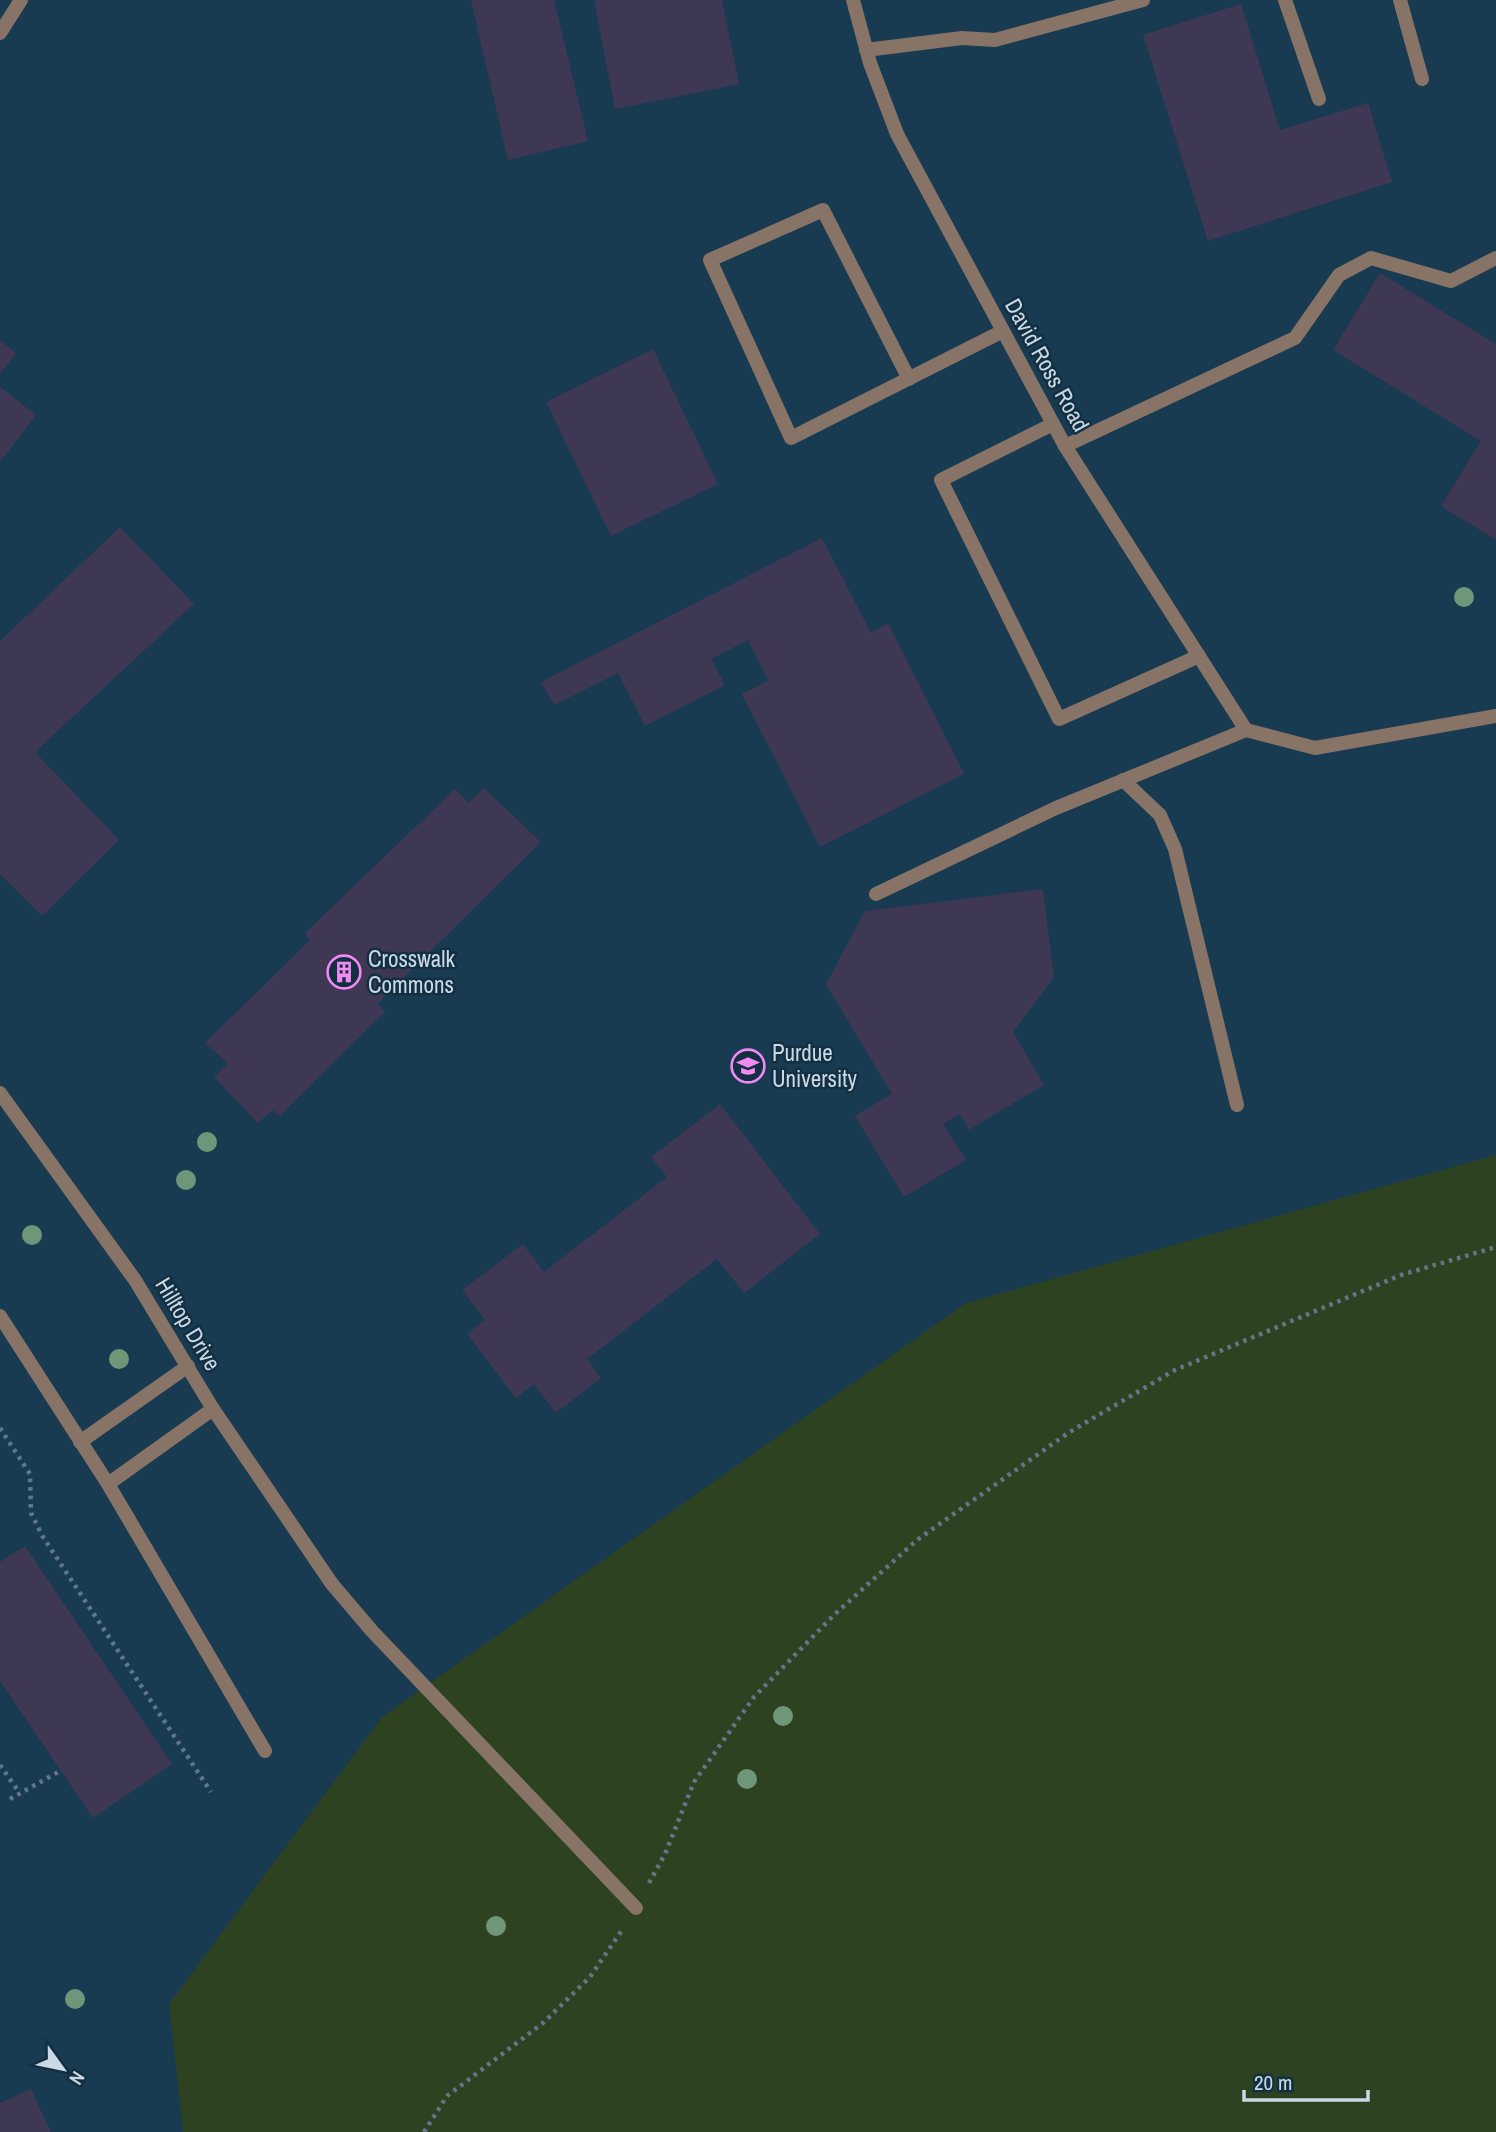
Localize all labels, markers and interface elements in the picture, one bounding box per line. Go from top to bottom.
street label: David Ross Road [998,293,1097,437]
place label: Crosswalk Commons [368,943,456,1000]
building icon: Crosswalk Commons [325,953,363,991]
place label: Purdue University [772,1037,857,1094]
school or university icon: Purdue University [729,1047,767,1085]
street label: Hilltop Drive [148,1271,228,1376]
north arrow [28,2034,98,2104]
scale bar [1244,2058,1368,2102]
text: N [63,2066,91,2090]
text: 20 m [1254,2068,1292,2097]

